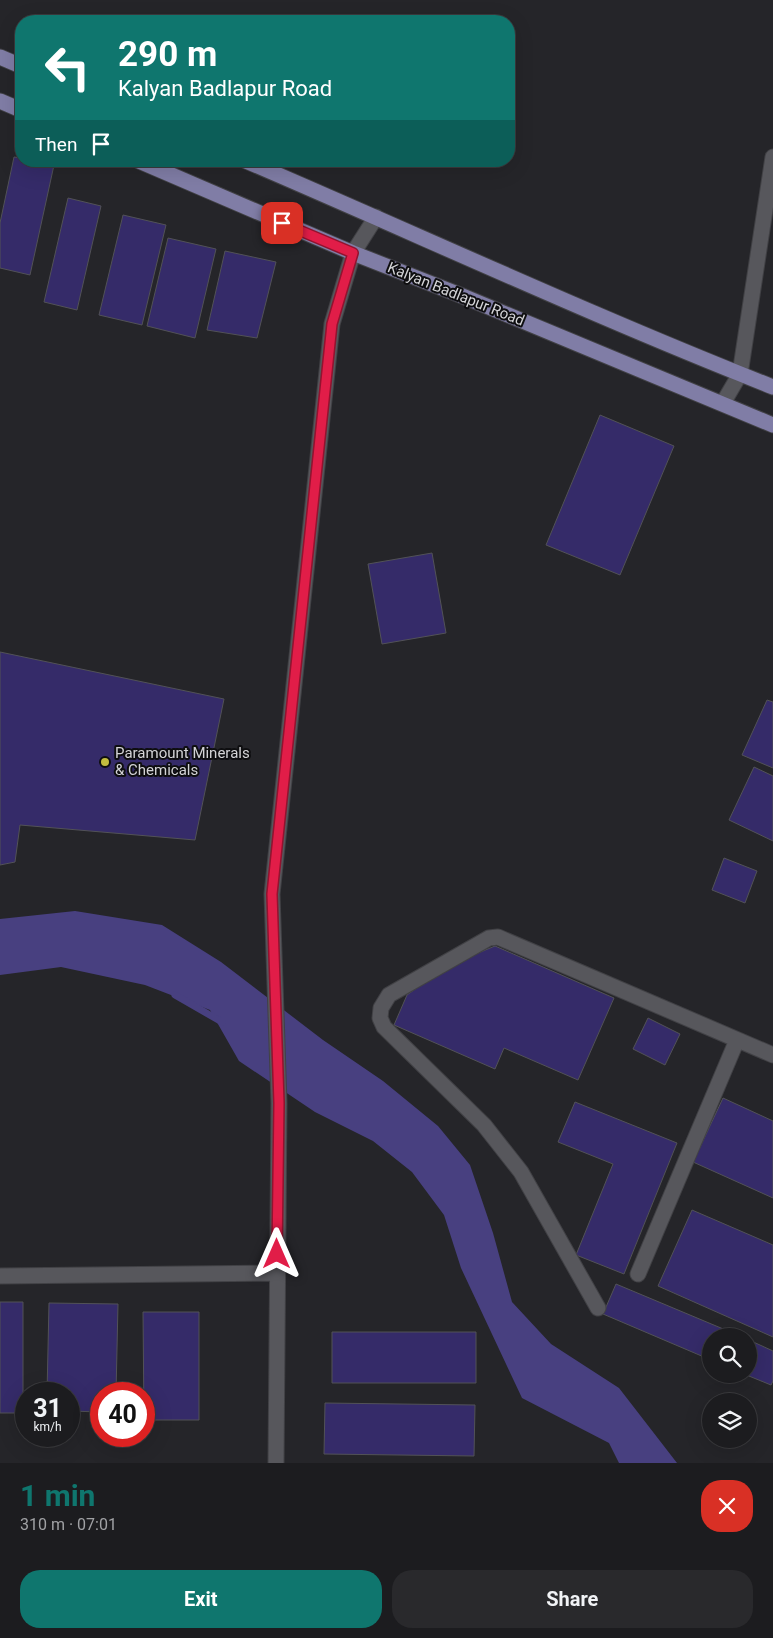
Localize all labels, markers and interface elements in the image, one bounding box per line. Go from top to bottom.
text: 290 m [118,34,217,75]
icon: left [35,35,100,100]
text: Kalyan Badlapur Road [118,76,332,101]
icon: arrive [87,130,115,158]
text: Then [35,133,77,156]
pin [261,202,303,244]
icon: arrive [268,209,296,237]
street label: Kalyan Badlapur Road [385,258,527,330]
place label: Paramount Minerals & Chemicals [115,744,250,779]
marker: Paramount Minerals & Chemicals [99,756,111,768]
position arrow [250,1227,302,1279]
map controls [702,1328,757,1448]
button: search [702,1328,757,1383]
speed limit sign: 40 [90,1382,155,1447]
button: layers [702,1393,757,1448]
text: 31 [33,1394,62,1423]
text: km/h [33,1420,62,1434]
text: 1 min [20,1478,95,1513]
button: close [701,1480,753,1532]
text: 310 m · 07:01 [20,1515,117,1534]
button: Exit [20,1570,382,1628]
button: Share [392,1570,753,1628]

